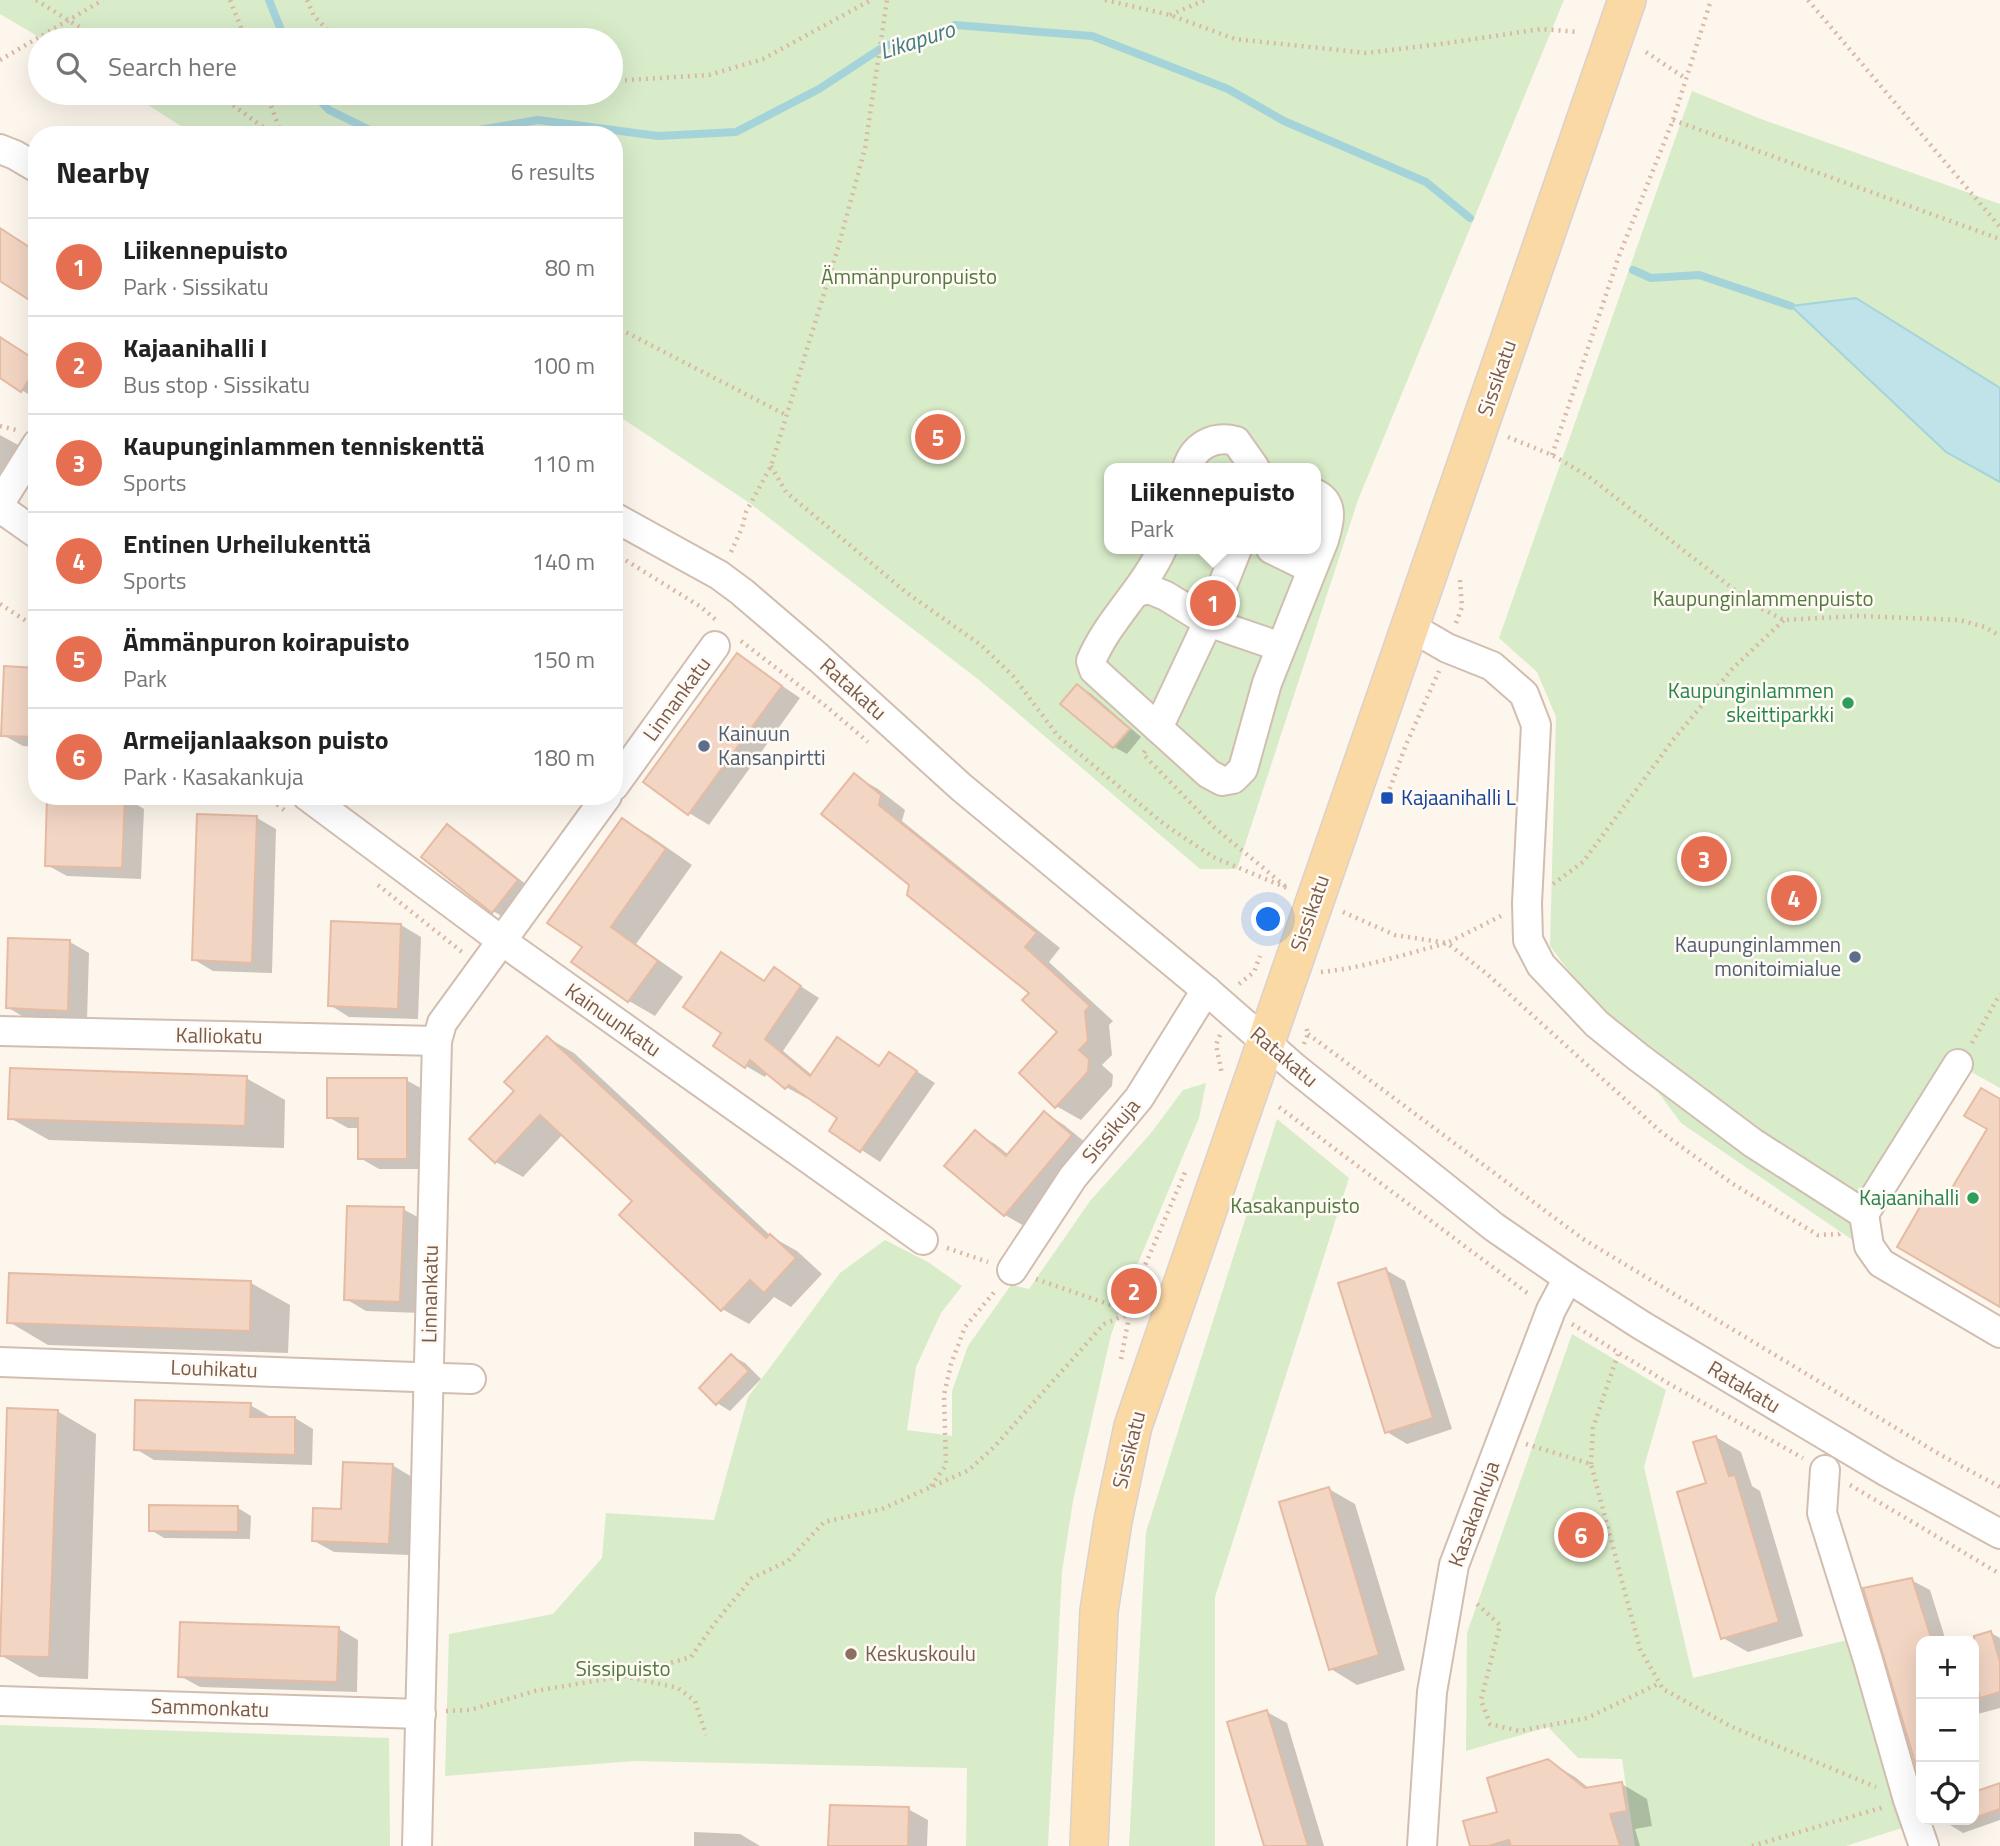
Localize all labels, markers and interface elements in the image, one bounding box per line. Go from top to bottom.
water label: Likapuro [875,11,960,68]
search box [28,28,623,105]
text: Search here [108,47,237,86]
icon: search [52,48,90,86]
text: Nearby [56,149,149,195]
text: 6 results [511,154,595,189]
text: Liikennepuisto [123,230,288,269]
text: 1 [73,250,85,285]
text: 80 m [545,250,595,285]
park label: Ämmänpuronpuisto [821,260,997,292]
text: Park · Sissikatu [123,269,269,304]
text: Kajaanihalli I [123,328,268,367]
street label: Sissikatu [1468,335,1524,420]
text: 2 [73,348,85,383]
text: 100 m [532,348,595,383]
text: Bus stop · Sissikatu [123,367,310,402]
pin: 5 [915,411,961,463]
text: Kaupunginlammen tenniskenttä [123,426,485,465]
text: 3 [73,446,85,481]
text: 110 m [532,446,595,481]
popup [1104,463,1321,554]
text: Sports [123,465,186,500]
text: Liikennepuisto [1130,472,1295,511]
text: Park [1130,511,1174,546]
text: Entinen Urheilukenttä [123,524,371,563]
text: 4 [73,544,85,579]
text: 140 m [532,544,595,579]
text: Sports [123,563,186,598]
pin: 1 [1190,577,1236,629]
park label: Kaupunginlammenpuisto [1652,582,1874,614]
text: Ämmänpuron koirapuisto [123,622,410,661]
text: 5 [73,642,85,677]
text: 150 m [532,642,595,677]
street label: Linnankatu [634,649,718,747]
street label: Ratakatu [813,649,894,727]
text: Park [123,661,167,696]
place label: Kaupunginlammen skeittiparkki [1668,674,1834,730]
marker: Kaupunginlammen skeittiparkki [1840,695,1856,711]
place label: Kainuun Kansanpirtti [718,717,826,773]
text: Armeijanlaakson puisto [123,720,389,759]
marker: Kainuun Kansanpirtti [696,738,712,754]
text: 6 [73,740,85,775]
text: 180 m [532,740,595,775]
text: Park · Kasakankuja [123,759,304,794]
place label: Kajaanihalli L [1401,781,1516,813]
marker: Kajaanihalli L [1379,790,1395,806]
pin: 3 [1681,833,1727,885]
street label: Sissikatu [1281,870,1337,955]
pin: 4 [1771,872,1817,924]
your location [1251,902,1285,936]
place label: Kaupunginlammen monitoimialue [1675,928,1841,984]
marker: Kaupunginlammen monitoimialue [1847,949,1863,965]
street label: Kainuunkatu [559,974,668,1064]
street label: Kalliokatu [175,1018,263,1052]
street label: Ratakatu [1244,1018,1326,1094]
street label: Sissikuja [1073,1090,1147,1170]
place label: Kajaanihalli [1859,1181,1959,1213]
park label: Kasakanpuisto [1230,1189,1360,1221]
marker: Kajaanihalli [1965,1190,1981,1206]
street label: Linnankatu [412,1245,446,1343]
pin: 2 [1111,1265,1157,1317]
street label: Louhikatu [170,1350,258,1386]
street label: Ratakatu [1702,1352,1787,1421]
street label: Sissikatu [1103,1407,1153,1492]
street label: Kasakankuja [1439,1456,1507,1571]
pin: 6 [1558,1509,1604,1561]
map controls [1916,1636,1979,1825]
button: + [1916,1636,1979,1699]
place label: Keskuskoulu [865,1637,976,1669]
marker: Keskuskoulu [843,1646,859,1662]
park label: Sissipuisto [575,1652,671,1684]
street label: Sammonkatu [150,1689,270,1725]
button: − [1916,1699,1979,1762]
button: locate [1916,1762,1979,1825]

